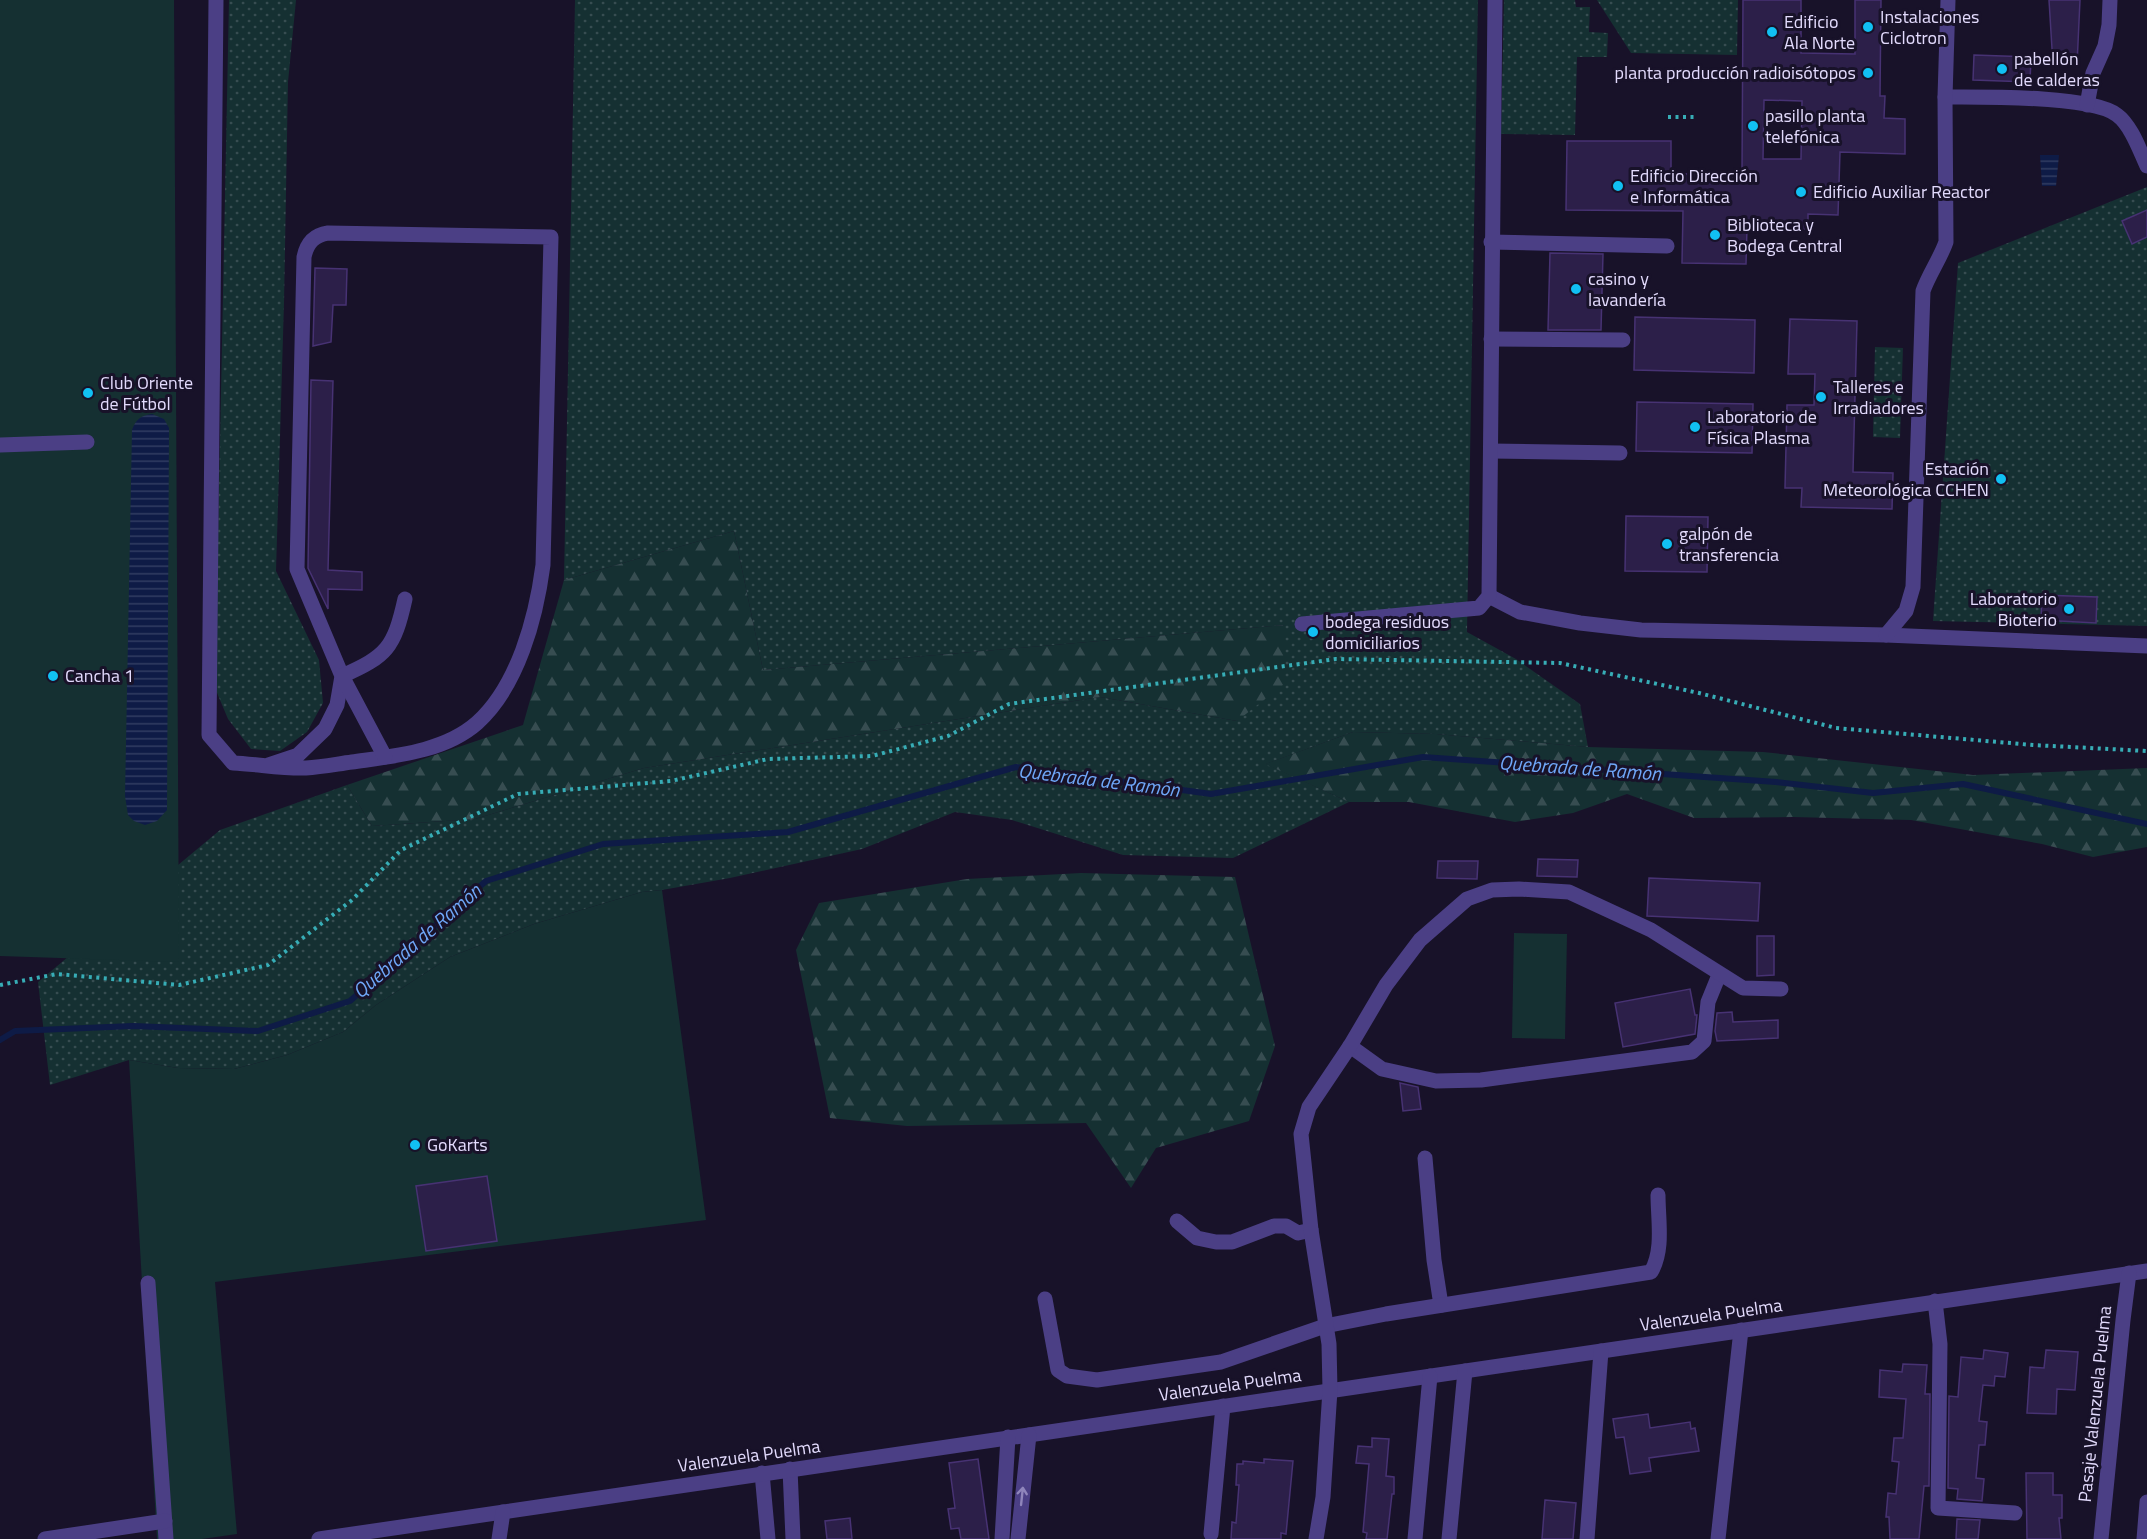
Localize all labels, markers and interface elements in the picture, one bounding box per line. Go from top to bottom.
place label: Instalaciones Ciclotron [1880,3,1979,51]
place label: Edificio Ala Norte [1784,8,1855,56]
marker: Instalaciones Ciclotron [1861,20,1875,34]
marker: Edificio Ala Norte [1765,25,1779,39]
place label: pabellón de calderas [2014,45,2100,93]
place label: planta producción radioisótopos [1615,59,1856,86]
marker: pabellón de calderas [1995,62,2009,76]
marker: planta producción radioisótopos [1861,66,1875,80]
place label: pasillo planta telefónica [1765,102,1865,150]
marker: pasillo planta telefónica [1746,119,1760,133]
place label: Edificio Dirección e Informática [1630,162,1758,210]
place label: Edificio Auxiliar Reactor [1813,178,1990,205]
marker: Edificio Dirección e Informática [1611,179,1625,193]
marker: Edificio Auxiliar Reactor [1794,185,1808,199]
place label: Biblioteca y Bodega Central [1727,211,1842,259]
marker: Biblioteca y Bodega Central [1708,228,1722,242]
place label: casino y lavandería [1588,265,1666,313]
marker: casino y lavandería [1569,282,1583,296]
place label: Club Oriente de Fútbol [100,369,193,417]
place label: Talleres e Irradiadores [1833,373,1924,421]
marker: Club Oriente de Fútbol [81,386,95,400]
marker: Talleres e Irradiadores [1814,390,1828,404]
place label: Laboratorio de Física Plasma [1707,403,1817,451]
marker: Laboratorio de Física Plasma [1688,420,1702,434]
place label: Estación Meteorológica CCHEN [1823,455,1989,503]
marker: Estación Meteorológica CCHEN [1994,472,2008,486]
place label: galpón de transferencia [1679,520,1779,568]
marker: galpón de transferencia [1660,537,1674,551]
place label: Laboratorio Bioterio [1970,585,2057,633]
marker: Laboratorio Bioterio [2062,602,2076,616]
place label: bodega residuos domiciliarios [1325,608,1449,656]
marker: bodega residuos domiciliarios [1306,625,1320,639]
place label: Cancha 1 [65,662,134,689]
marker: Cancha 1 [46,669,60,683]
water label: Quebrada de Ramón [1498,746,1663,789]
water label: Quebrada de Ramón [1017,754,1183,805]
water label: Quebrada de Ramón [345,875,489,1006]
place label: GoKarts [427,1131,488,1158]
marker: GoKarts [408,1138,422,1152]
street label: Valenzuela Puelma [1638,1291,1784,1338]
street label: Pasaje Valenzuela Puelma [2071,1304,2118,1504]
street label: Valenzuela Puelma [1157,1361,1303,1408]
street label: Valenzuela Puelma [676,1432,822,1479]
one-way arrow [1017,1486,1028,1506]

